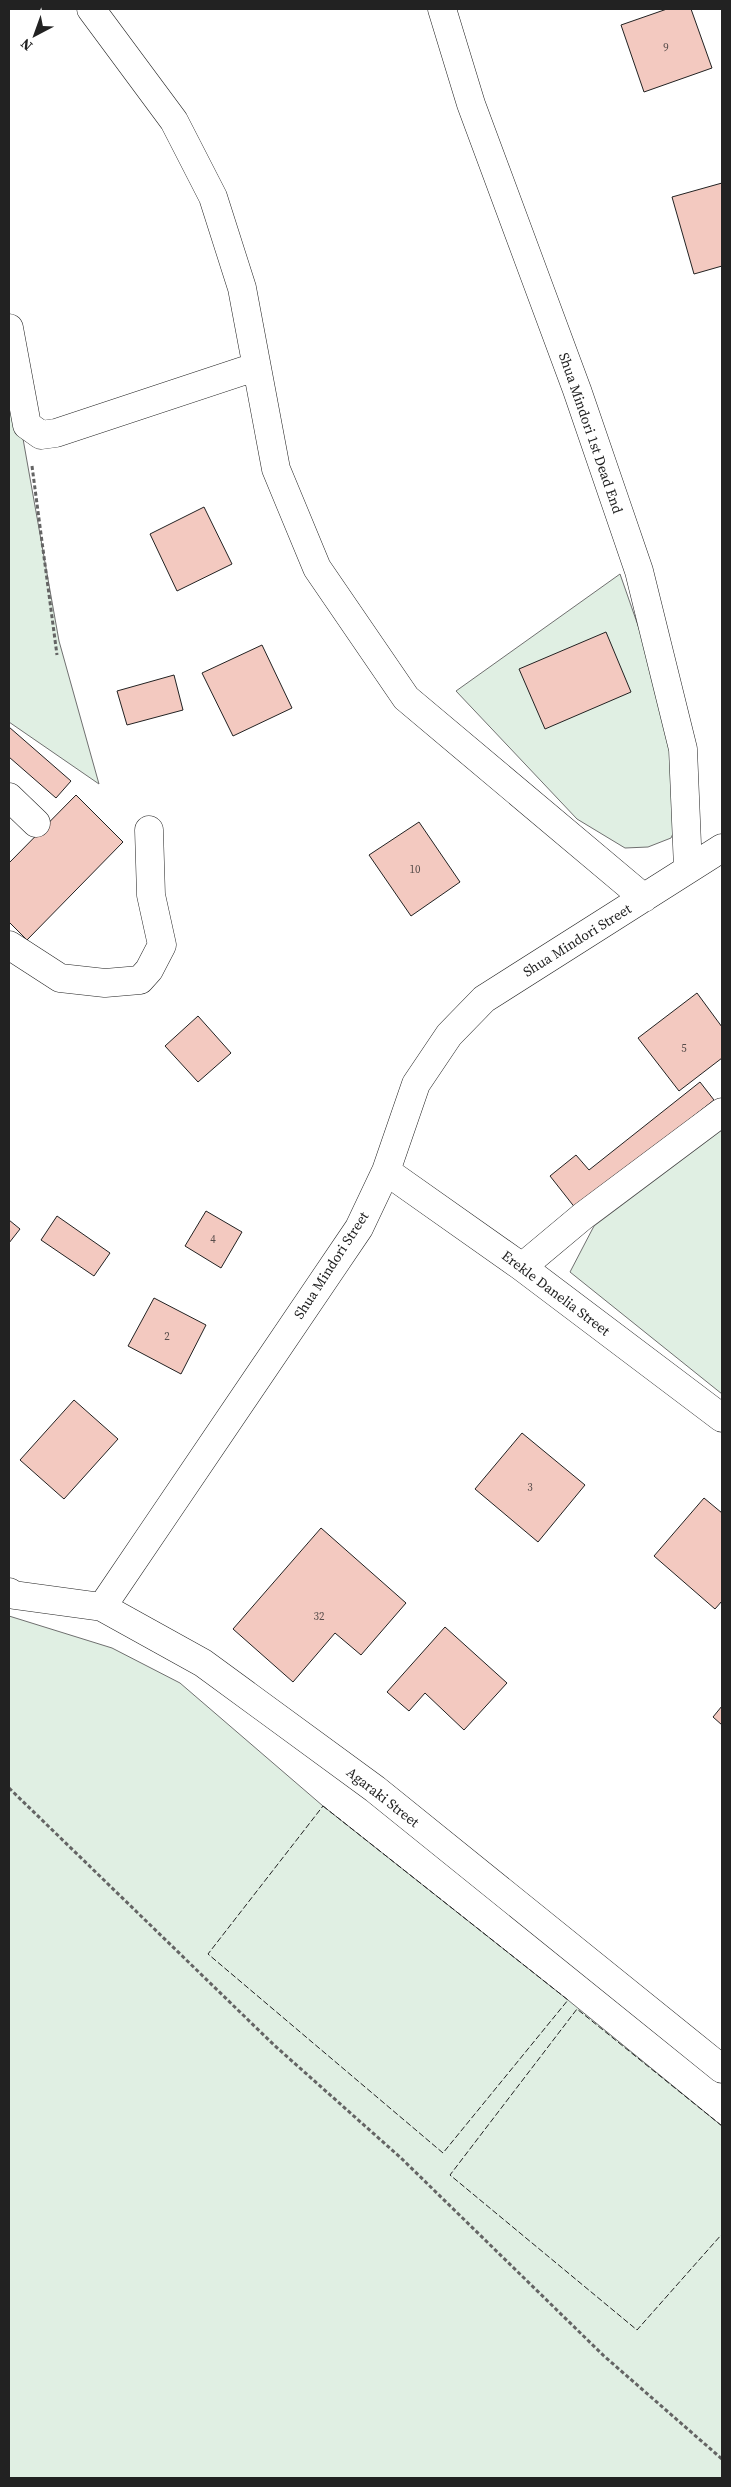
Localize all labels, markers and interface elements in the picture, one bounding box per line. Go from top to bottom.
north arrow [10,10,60,60]
text: N [16,34,37,56]
house number: 9 [663,40,669,55]
street label: Shua Mindori 1st Dead End [554,350,628,516]
house number: 10 [410,862,421,877]
street label: Shua Mindori Street [519,898,635,981]
house number: 5 [681,1041,687,1056]
street label: Shua Mindori Street [289,1207,373,1323]
house number: 4 [210,1232,216,1247]
street label: Erekle Danelia Street [498,1246,615,1341]
house number: 2 [164,1329,170,1344]
house number: 3 [527,1480,533,1495]
house number: 32 [314,1609,325,1624]
street label: Agaraki Street [342,1762,424,1832]

